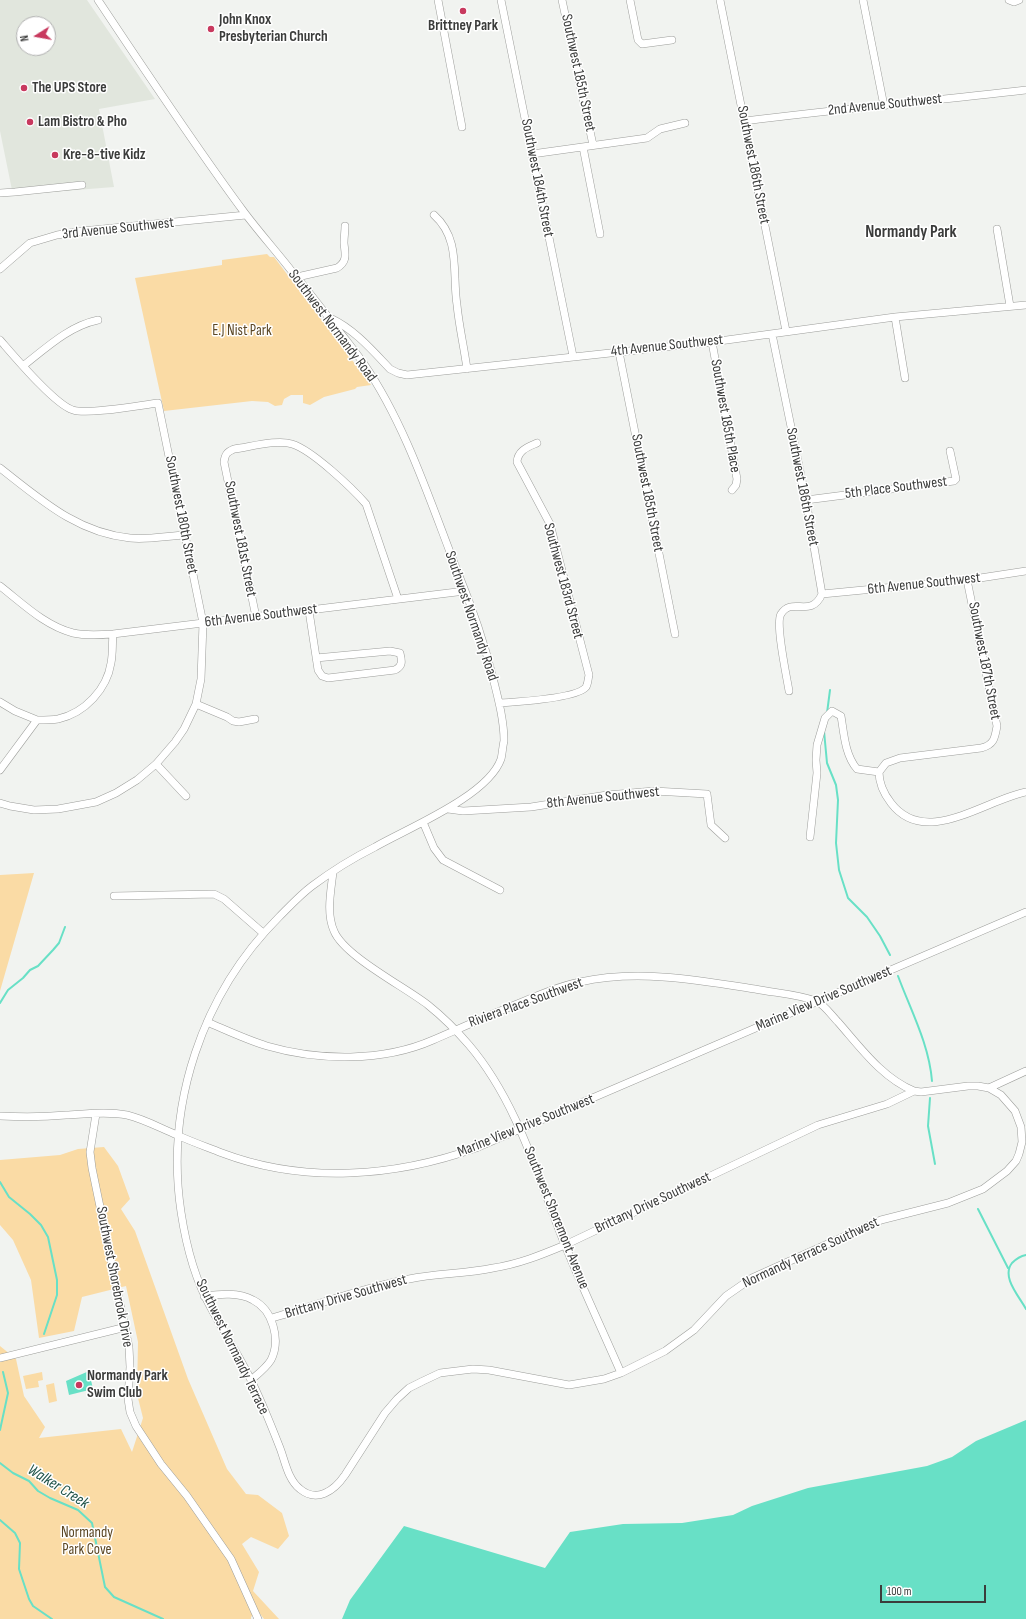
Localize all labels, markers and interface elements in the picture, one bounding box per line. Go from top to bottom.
marker: Brittney Park [458,6,468,16]
place label: John Knox Presbyterian Church [219,11,328,46]
street label: Southwest 185th Street [557,13,599,133]
north arrow [16,16,56,56]
place label: Brittney Park [428,17,498,35]
marker: John Knox Presbyterian Church [206,24,216,34]
text: N [18,34,32,42]
place label: The UPS Store [32,79,107,97]
marker: The UPS Store [19,83,29,93]
street label: 2nd Avenue Southwest [827,90,943,120]
street label: Southwest 186th Street [733,104,773,226]
place label: Lam Bistro & Pho [38,113,127,131]
marker: Lam Bistro & Pho [25,117,35,127]
street label: Southwest 184th Street [517,117,557,239]
place label: Kre-8-tive Kidz [63,146,146,164]
marker: Kre-8-tive Kidz [50,150,60,160]
street label: 3rd Avenue Southwest [61,214,175,244]
district label: Normandy Park [865,223,957,243]
street label: Southwest Normandy Road [284,266,380,386]
park label: E.J Nist Park [212,322,272,340]
street label: 4th Avenue Southwest [610,331,724,361]
street label: Southwest 185th Place [706,358,744,474]
street label: Southwest 186th Street [782,426,822,548]
street label: Southwest 185th Street [627,433,667,553]
street label: Southwest 180th Street [161,454,201,576]
street label: 5th Place Southwest [844,473,948,503]
street label: Southwest 181st Street [220,480,260,598]
street label: Southwest 183rd Street [539,521,587,641]
street label: Southwest Normandy Road [440,549,502,683]
street label: 6th Avenue Southwest [867,569,981,599]
street label: 6th Avenue Southwest [204,600,318,632]
street label: Southwest 187th Street [964,601,1004,721]
street label: 8th Avenue Southwest [546,783,660,813]
street label: Marine View Drive Southwest [753,962,895,1036]
street label: Riviera Place Southwest [467,974,585,1032]
street label: Marine View Drive Southwest [455,1090,597,1162]
street label: Southwest Shoremont Avenue [519,1144,593,1292]
street label: Brittany Drive Southwest [592,1168,714,1238]
street label: Southwest Shorebrook Drive [92,1205,136,1349]
street label: Normandy Terrace Southwest [740,1214,882,1292]
street label: Brittany Drive Southwest [283,1271,409,1323]
street label: Southwest Normandy Terrace [191,1276,273,1418]
place label: Normandy Park Swim Club [87,1367,168,1402]
marker: Normandy Park Swim Club [74,1380,84,1390]
water label: Walker Creek [24,1461,92,1513]
park label: Normandy Park Cove [61,1524,113,1559]
scale bar [882,1577,988,1603]
text: 100 m [887,1584,912,1599]

